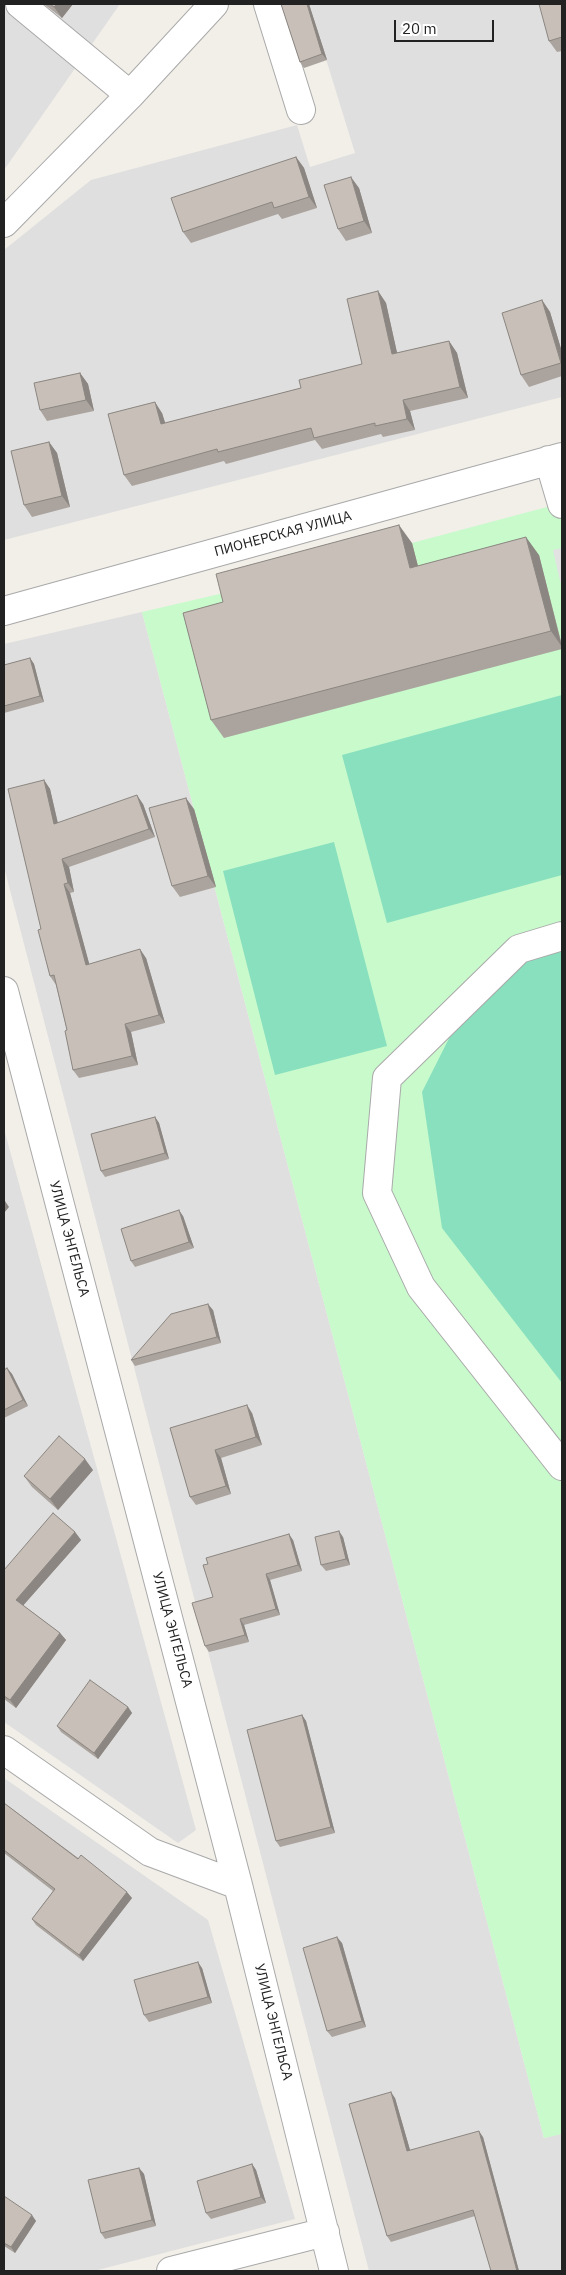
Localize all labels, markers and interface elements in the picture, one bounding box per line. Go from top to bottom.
scale bar [396,10,496,42]
text: 20 m [402,19,437,38]
street label: ПИОНЕРСКАЯ УЛИЦА [212,508,354,560]
street label: УЛИЦА ЭНГЕЛЬСА [45,1179,93,1299]
street label: УЛИЦА ЭНГЕЛЬСА [148,1570,196,1690]
street label: УЛИЦА ЭНГЕЛЬСА [250,1962,296,2082]

